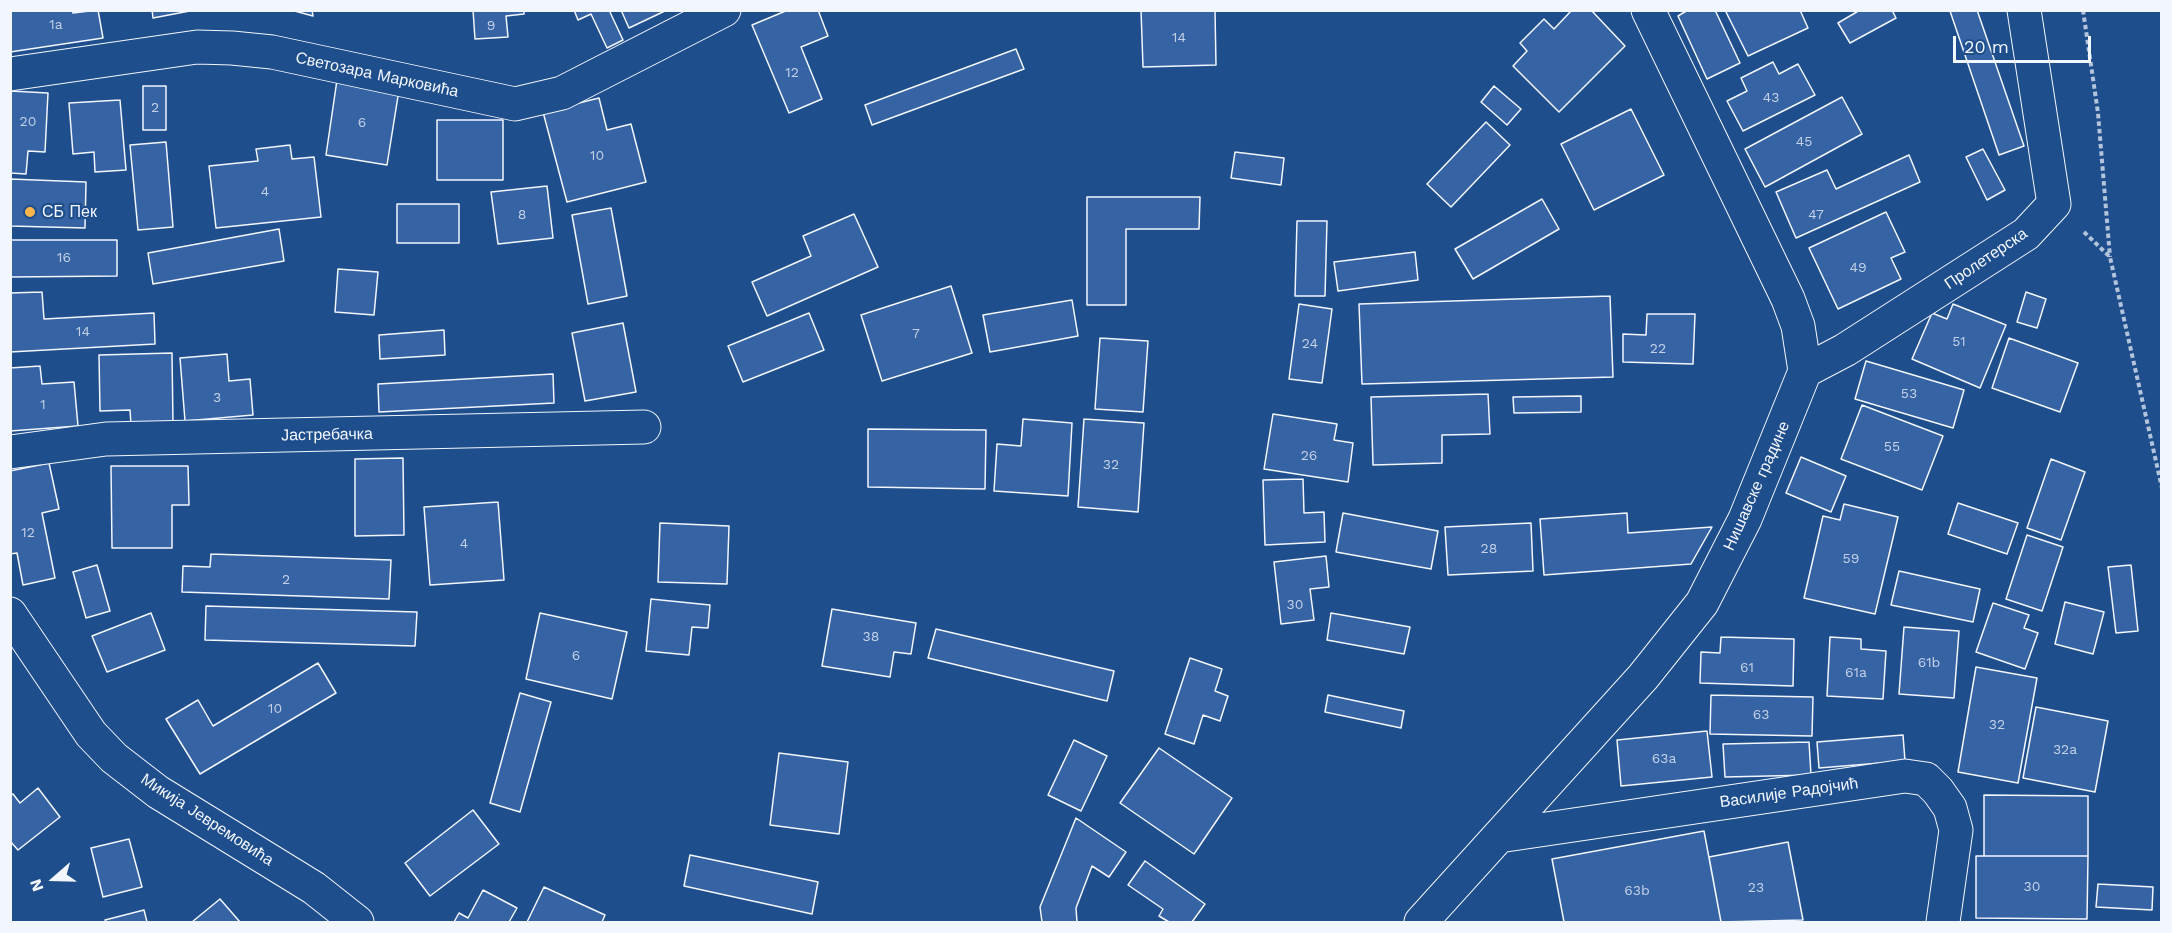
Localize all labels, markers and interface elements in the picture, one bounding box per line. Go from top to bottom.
house number: 1a [49,17,63,33]
house number: 9 [487,18,495,34]
scale bar [1956,24,2094,62]
house number: 14 [1172,30,1186,46]
text: 20 m [1964,36,2009,57]
street label: Светозара Марковића [294,48,460,102]
house number: 12 [785,65,799,81]
house number: 43 [1763,90,1779,106]
house number: 2 [151,100,159,116]
house number: 20 [20,114,36,130]
house number: 6 [358,115,366,131]
house number: 45 [1796,134,1812,150]
house number: 10 [590,148,604,164]
house number: 4 [261,184,269,200]
place label: СБ Пек [42,202,97,222]
marker: СБ Пек [23,205,37,219]
house number: 8 [518,207,526,223]
house number: 47 [1808,207,1824,223]
street label: Пролетерска [1941,224,2031,294]
house number: 16 [57,250,71,266]
house number: 49 [1849,260,1867,276]
house number: 14 [76,324,90,340]
house number: 7 [912,326,920,342]
house number: 51 [1952,334,1966,350]
house number: 24 [1302,336,1318,352]
house number: 22 [1650,341,1666,357]
house number: 53 [1901,386,1917,402]
house number: 3 [213,390,221,406]
house number: 1 [40,397,46,413]
street label: Нишавске градине [1720,418,1794,554]
street label: Јастребачка [281,425,373,445]
house number: 55 [1884,439,1900,455]
house number: 26 [1301,448,1317,464]
house number: 32 [1103,457,1119,473]
house number: 12 [21,525,35,541]
house number: 4 [460,536,468,552]
house number: 28 [1481,541,1497,557]
house number: 59 [1843,551,1859,567]
house number: 2 [282,572,290,588]
house number: 30 [1287,597,1303,613]
house number: 38 [863,629,879,645]
house number: 6 [572,648,580,664]
house number: 61b [1918,655,1940,671]
house number: 61 [1740,660,1754,676]
house number: 61a [1845,665,1867,681]
house number: 10 [268,701,282,717]
house number: 63 [1753,707,1769,723]
house number: 32 [1989,717,2005,733]
house number: 32a [2053,742,2077,758]
house number: 63a [1652,751,1676,767]
street label: Микија Јевремовића [137,770,277,870]
street label: Василије Радојчић [1718,774,1860,812]
north arrow [24,849,84,909]
text: N [26,877,48,894]
house number: 30 [2024,879,2040,895]
house number: 23 [1748,880,1764,896]
house number: 63b [1624,883,1650,899]

